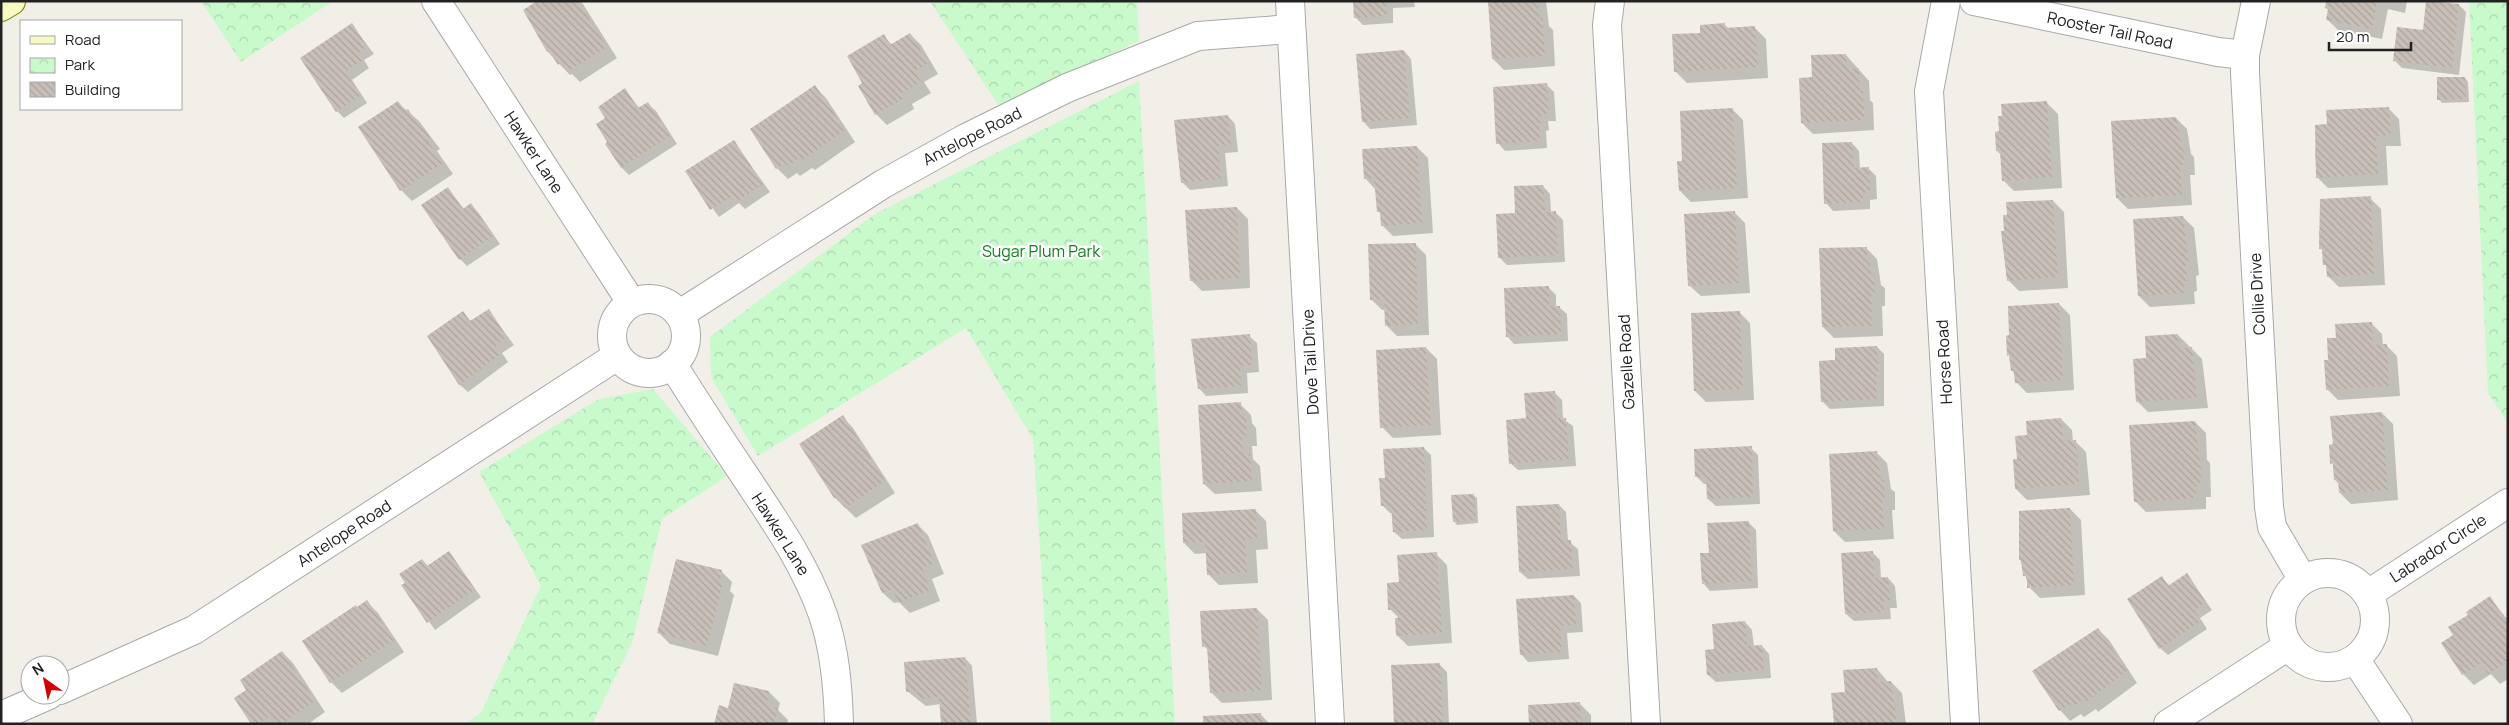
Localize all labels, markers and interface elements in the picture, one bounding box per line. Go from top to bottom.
street label: Rooster Tail Road [2045,6,2175,54]
legend [20,20,182,110]
scale bar [2329,20,2412,52]
text: 20 m [2336,26,2369,47]
text: Road [65,29,101,50]
text: Park [65,54,95,75]
text: Building [65,79,120,100]
street label: Antelope Road [919,102,1025,170]
street label: Hawker Lane [499,107,569,197]
park label: Sugar Plum Park [982,240,1101,262]
street label: Collie Drive [2244,252,2270,336]
street label: Dove Tail Drive [1296,309,1324,415]
street label: Gazelle Road [1613,314,1639,410]
street label: Horse Road [1931,319,1957,405]
street label: Hawker Lane [747,488,815,580]
street label: Antelope Road [293,494,395,572]
street label: Labrador Circle [2385,508,2491,588]
north arrow [20,655,70,705]
text: N [28,658,47,679]

